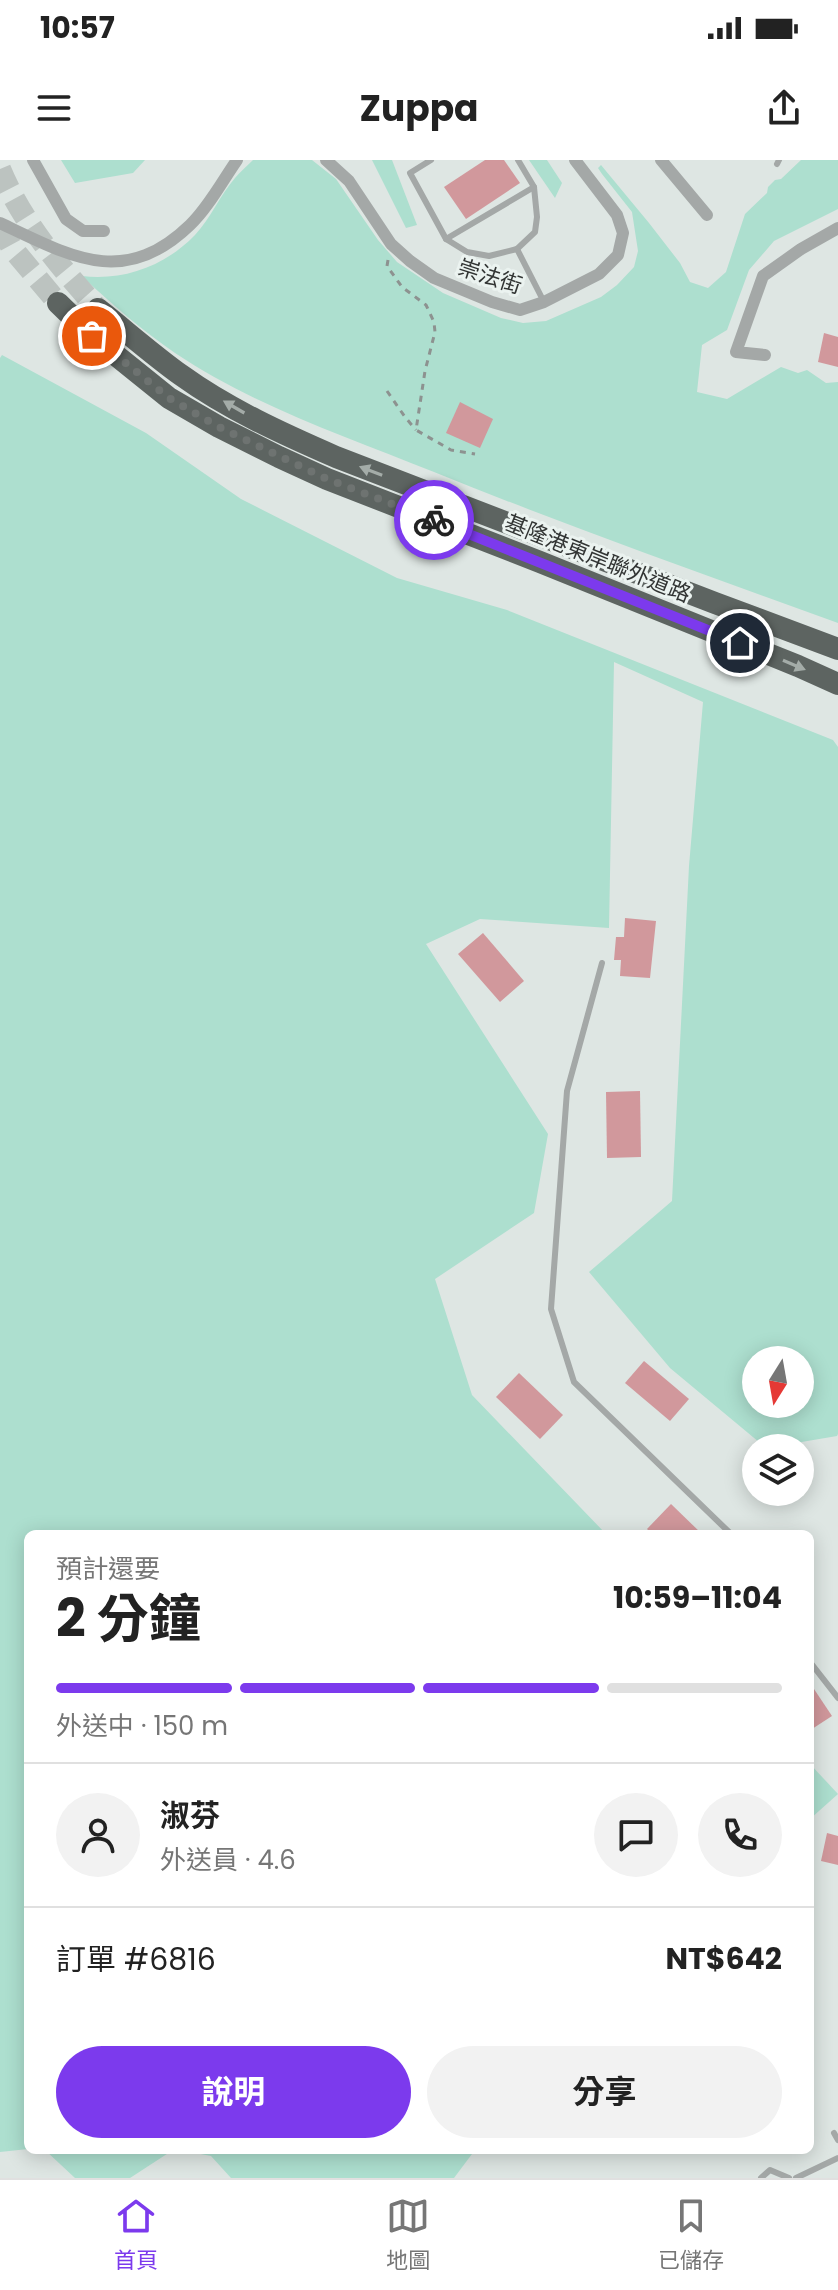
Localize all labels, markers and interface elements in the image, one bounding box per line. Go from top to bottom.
text: 10:57 [40,6,115,49]
text: Zuppa [359,83,479,134]
icon: menu [32,86,76,130]
icon: share [762,86,806,130]
street label: 崇法街 [454,252,526,301]
pin [58,302,126,370]
icon: bag [70,314,114,358]
one-way arrow [223,400,245,414]
one-way arrow [359,464,383,477]
courier [394,480,474,560]
icon: bike [412,498,456,542]
street label: 基隆港東岸聯外道路 [500,507,695,610]
pin [706,609,774,677]
icon: home [718,621,762,665]
one-way arrow [782,659,806,672]
north arrow [742,1346,814,1418]
map controls [742,1346,814,1506]
button: layers [742,1434,814,1506]
text: 預計還要 [56,1551,160,1587]
text: 10:59–11:04 [613,1576,782,1619]
text: 2 分鐘 [56,1582,201,1655]
text: 外送中 · 150 m [56,1708,228,1744]
button: person [56,1793,140,1877]
button: chat [594,1793,678,1877]
button: phone [698,1793,782,1877]
text: 淑芬 [160,1794,220,1837]
text: 外送員 · 4.6 [160,1842,296,1878]
text: NT$642 [665,1937,782,1980]
text: 訂單 #6816 [56,1938,216,1981]
button: 說明 [56,2046,411,2138]
button: 分享 [427,2046,782,2138]
tab: 首頁 [114,2194,158,2277]
tab: 地圖 [386,2194,430,2277]
tab: 已儲存 [658,2194,724,2277]

